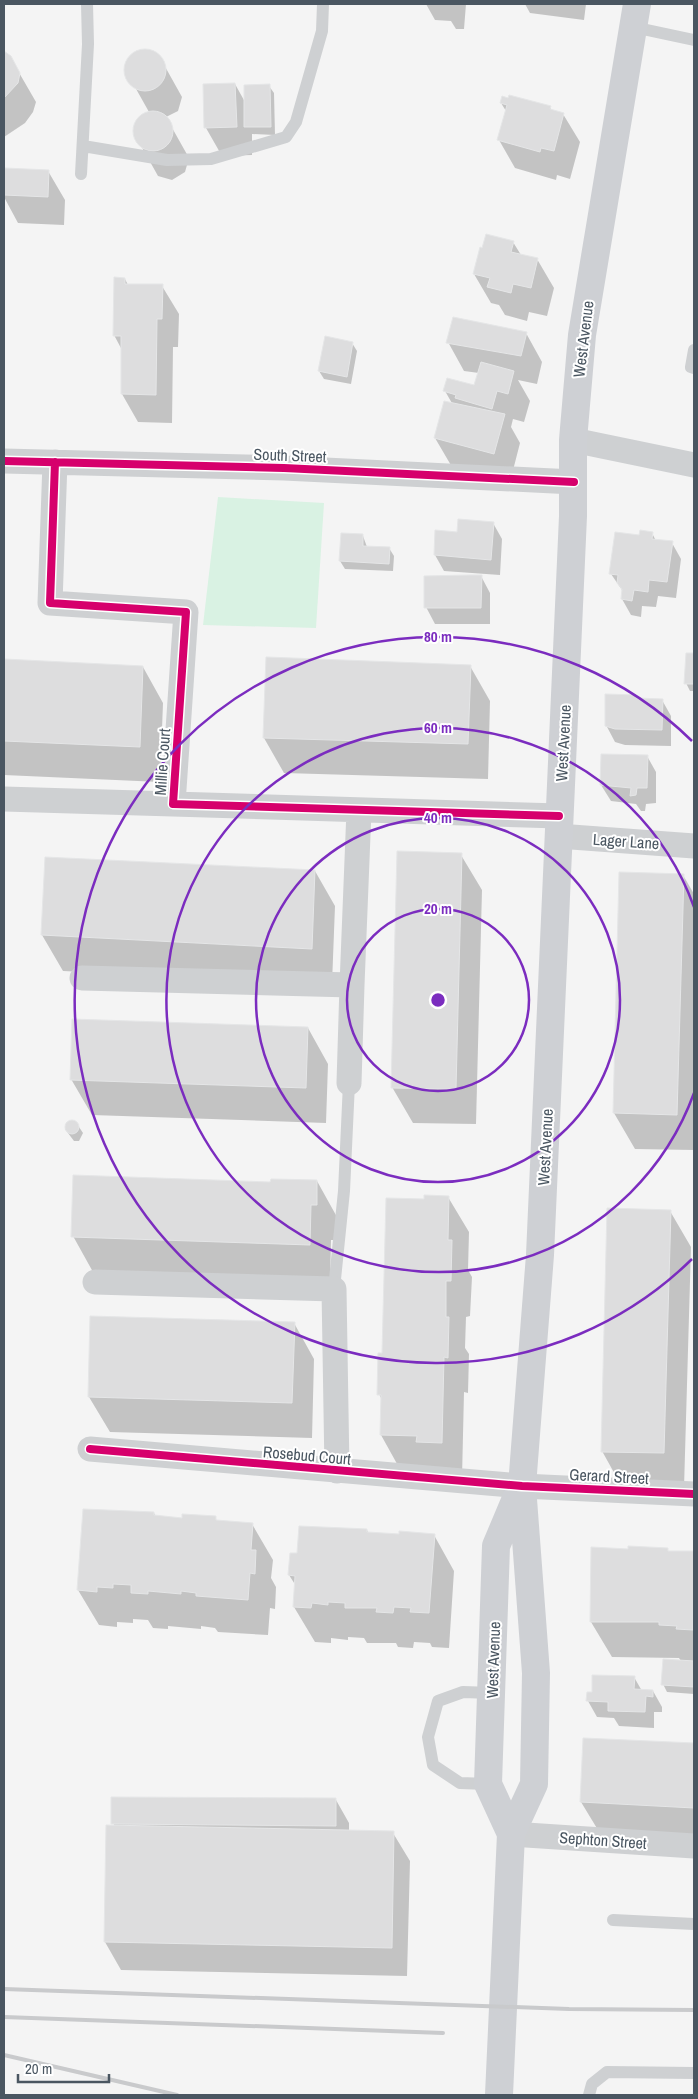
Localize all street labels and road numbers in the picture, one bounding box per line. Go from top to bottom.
street label: West Avenue [567,300,599,378]
street label: South Street [253,443,327,467]
street label: West Avenue [550,704,576,782]
street label: Millie Court [149,727,175,796]
street label: Lager Lane [592,828,660,854]
street label: West Avenue [532,1108,558,1186]
street label: Rosebud Court [262,1440,352,1470]
street label: Gerard Street [569,1463,650,1489]
street label: West Avenue [481,1621,505,1699]
street label: Sephton Street [559,1826,648,1854]

